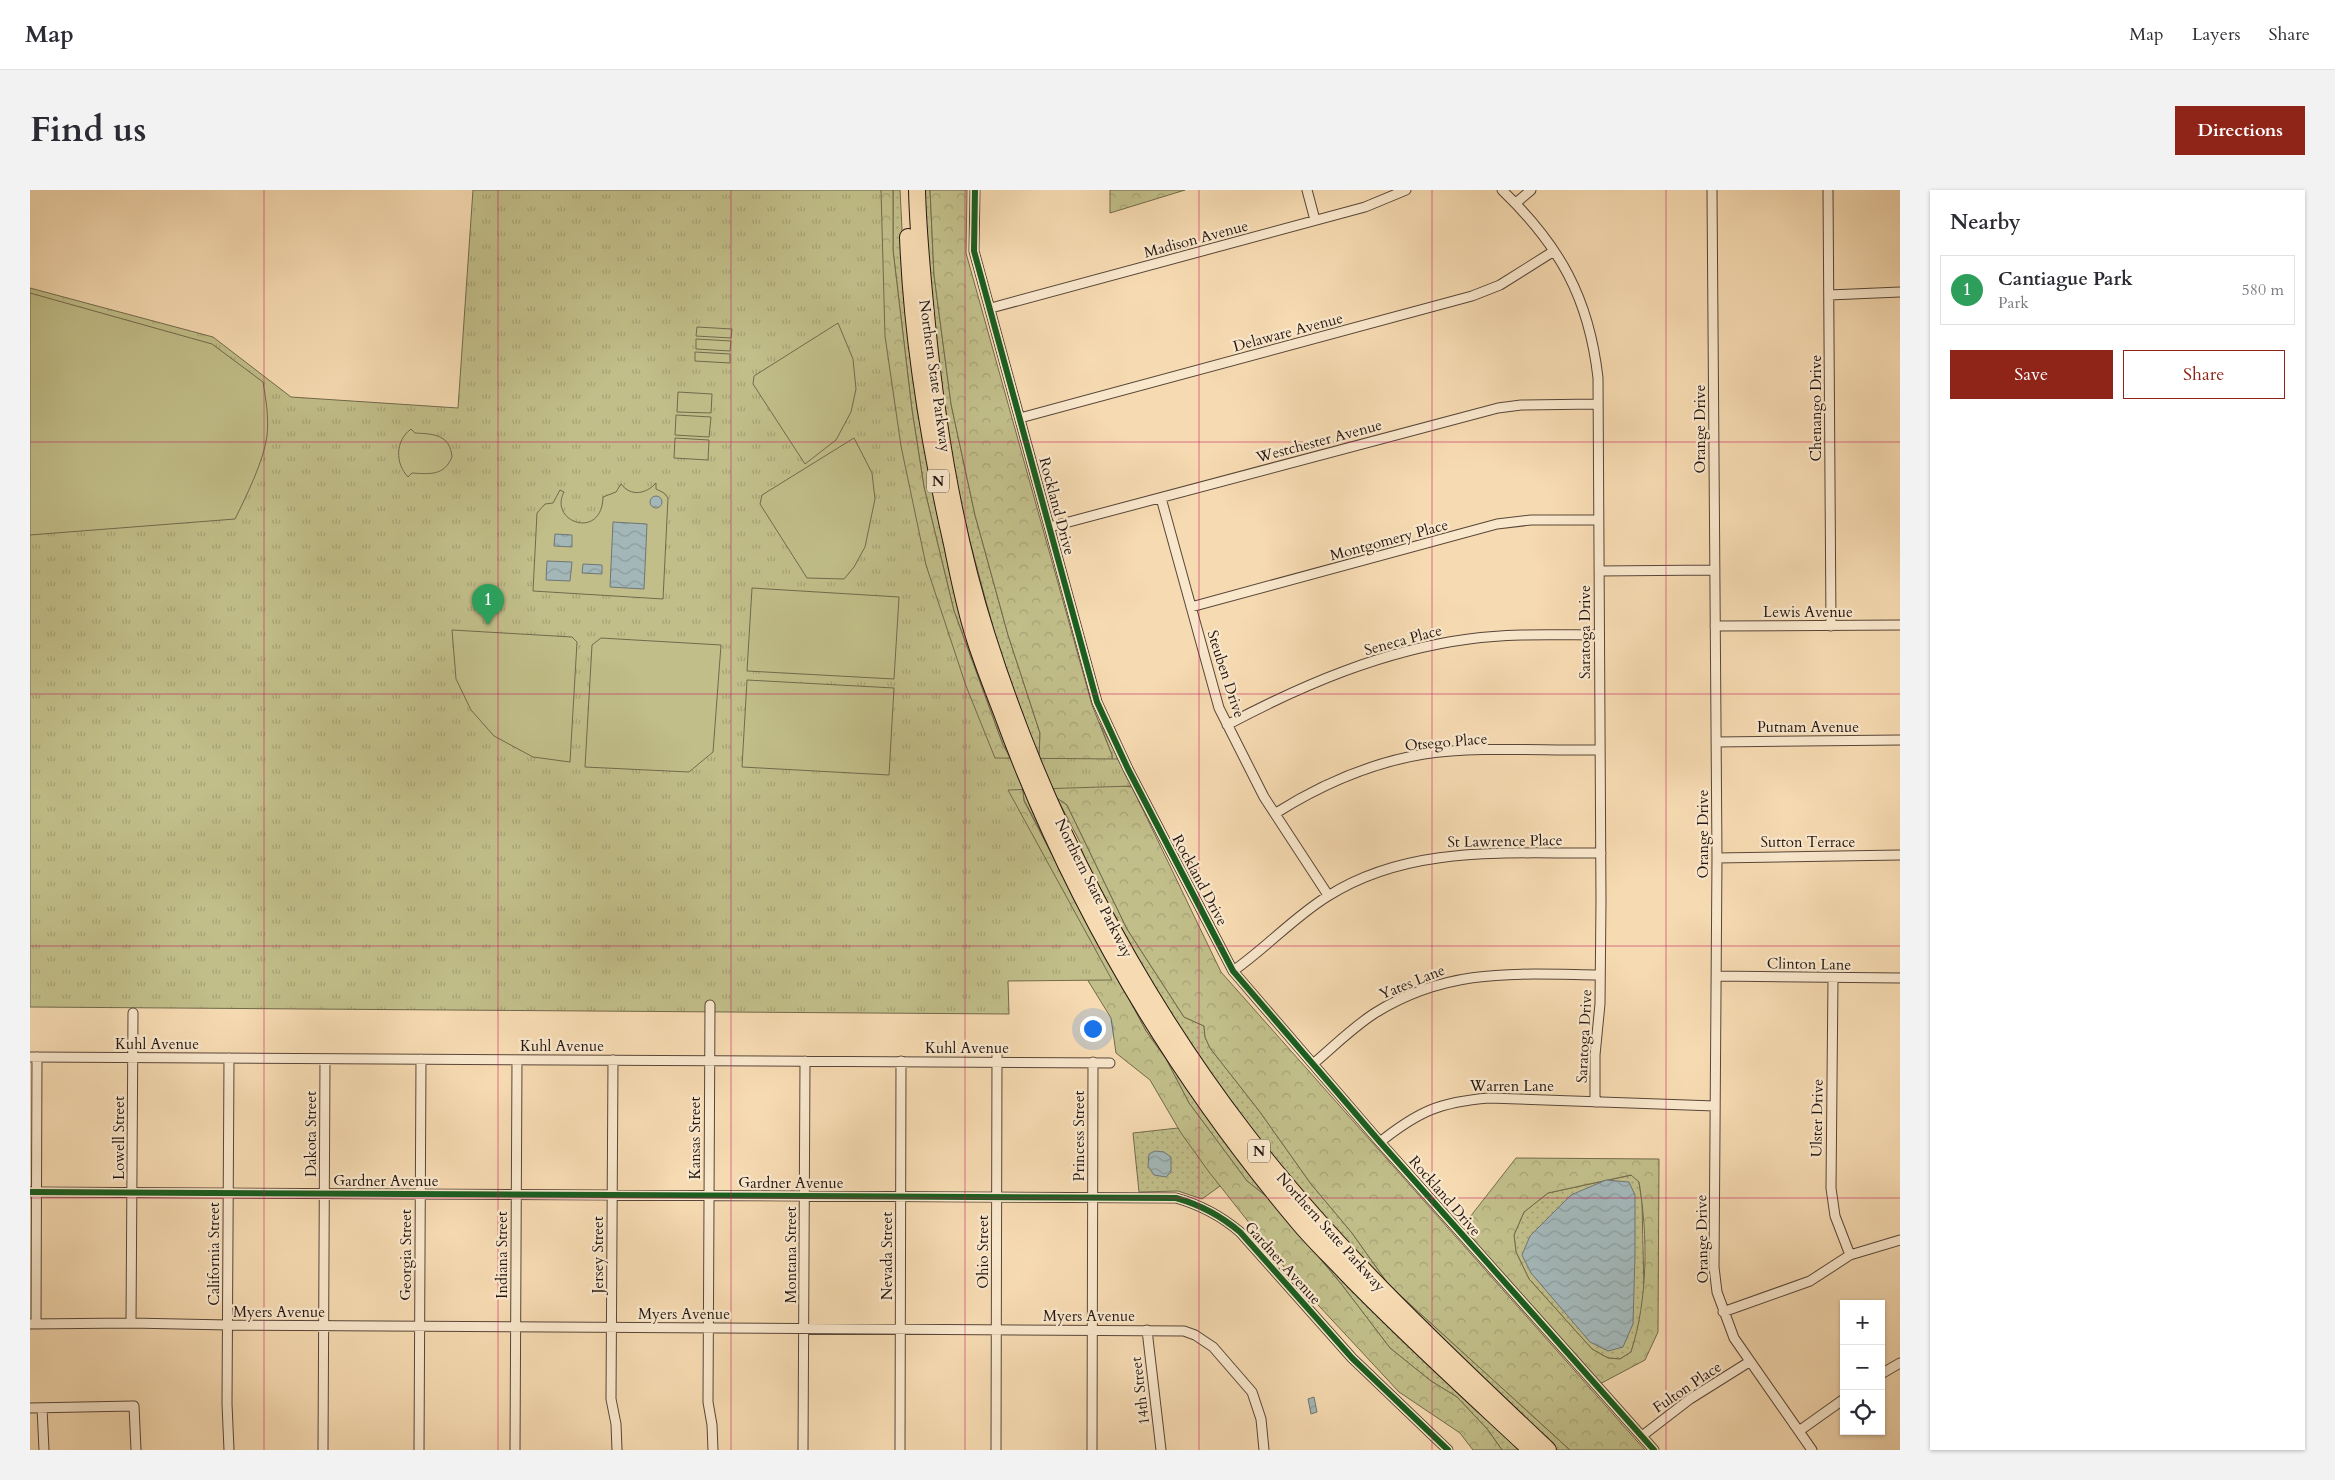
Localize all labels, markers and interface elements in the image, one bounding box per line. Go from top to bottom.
text: Map [25,18,74,51]
text: Map [2129,22,2164,47]
text: Layers [2192,22,2241,47]
text: Share [2269,22,2310,47]
text: Find us [30,106,146,154]
button: Directions [2175,106,2305,155]
text: Nearby [1950,208,2021,237]
street label: Madison Avenue [1142,215,1251,263]
text: Cantiague Park [1998,266,2133,292]
text: 1 [1963,279,1971,301]
text: 580 m [2242,279,2284,301]
text: Park [1998,292,2029,314]
street label: Northern State Parkway [914,298,956,454]
street label: Delaware Avenue [1231,308,1345,356]
button: Save [1950,350,2113,399]
button: Share [2123,350,2285,399]
street label: Chenango Drive [1806,354,1826,461]
street label: Orange Drive [1690,384,1710,473]
street label: Westchester Avenue [1253,415,1384,468]
street label: Rockland Drive [1034,455,1080,557]
road number: N [927,470,949,492]
street label: Montgomery Place [1328,515,1451,565]
pin: 1 [472,584,504,625]
street label: Saratoga Drive [1575,585,1595,679]
street label: Lewis Avenue [1763,602,1853,622]
street label: Seneca Place [1362,620,1444,660]
street label: Steuben Drive [1202,628,1250,721]
street label: Putnam Avenue [1757,717,1859,737]
street label: Otsego Place [1404,728,1488,756]
street label: Orange Drive [1693,789,1713,878]
street label: Northern State Parkway [1050,815,1138,961]
street label: St Lawrence Place [1447,830,1563,852]
street label: Rockland Drive [1168,831,1233,929]
street label: Sutton Terrace [1761,832,1856,852]
street label: Clinton Lane [1767,953,1852,975]
street label: Yates Lane [1376,960,1448,1004]
street label: Saratoga Drive [1572,988,1596,1083]
your location [1080,1016,1106,1042]
street label: Kuhl Avenue [115,1034,199,1054]
street label: Kuhl Avenue [520,1036,604,1056]
street label: Kuhl Avenue [925,1038,1009,1058]
street label: Warren Lane [1469,1076,1554,1096]
street label: Ulster Drive [1806,1078,1828,1157]
street label: Princess Street [1069,1090,1089,1181]
street label: Dakota Street [301,1091,321,1177]
street label: Lowell Street [109,1096,129,1180]
street label: Kansas Street [685,1096,705,1179]
road number: N [1248,1139,1270,1162]
street label: Rockland Drive [1404,1152,1486,1241]
street label: Northern State Parkway [1272,1168,1390,1296]
street label: Gardner Avenue [333,1171,439,1191]
street label: Gardner Avenue [738,1173,844,1193]
street label: Orange Drive [1691,1194,1713,1284]
street label: California Street [204,1202,224,1306]
street label: Montana Street [781,1206,801,1304]
street label: Georgia Street [396,1209,416,1301]
street label: Indiana Street [492,1211,512,1299]
street label: Nevada Street [877,1212,897,1300]
street label: Ohio Street [973,1215,993,1289]
street label: Jersey Street [588,1216,608,1296]
street label: Gardner Avenue [1240,1217,1326,1309]
map controls [1840,1300,1885,1435]
button: + [1840,1300,1885,1345]
street label: Myers Avenue [233,1302,325,1322]
street label: Myers Avenue [638,1304,730,1324]
street label: Myers Avenue [1043,1306,1135,1326]
button: − [1840,1345,1885,1390]
street label: 14th Street [1126,1356,1154,1426]
street label: Fulton Place [1649,1357,1725,1417]
button: locate [1840,1390,1885,1435]

